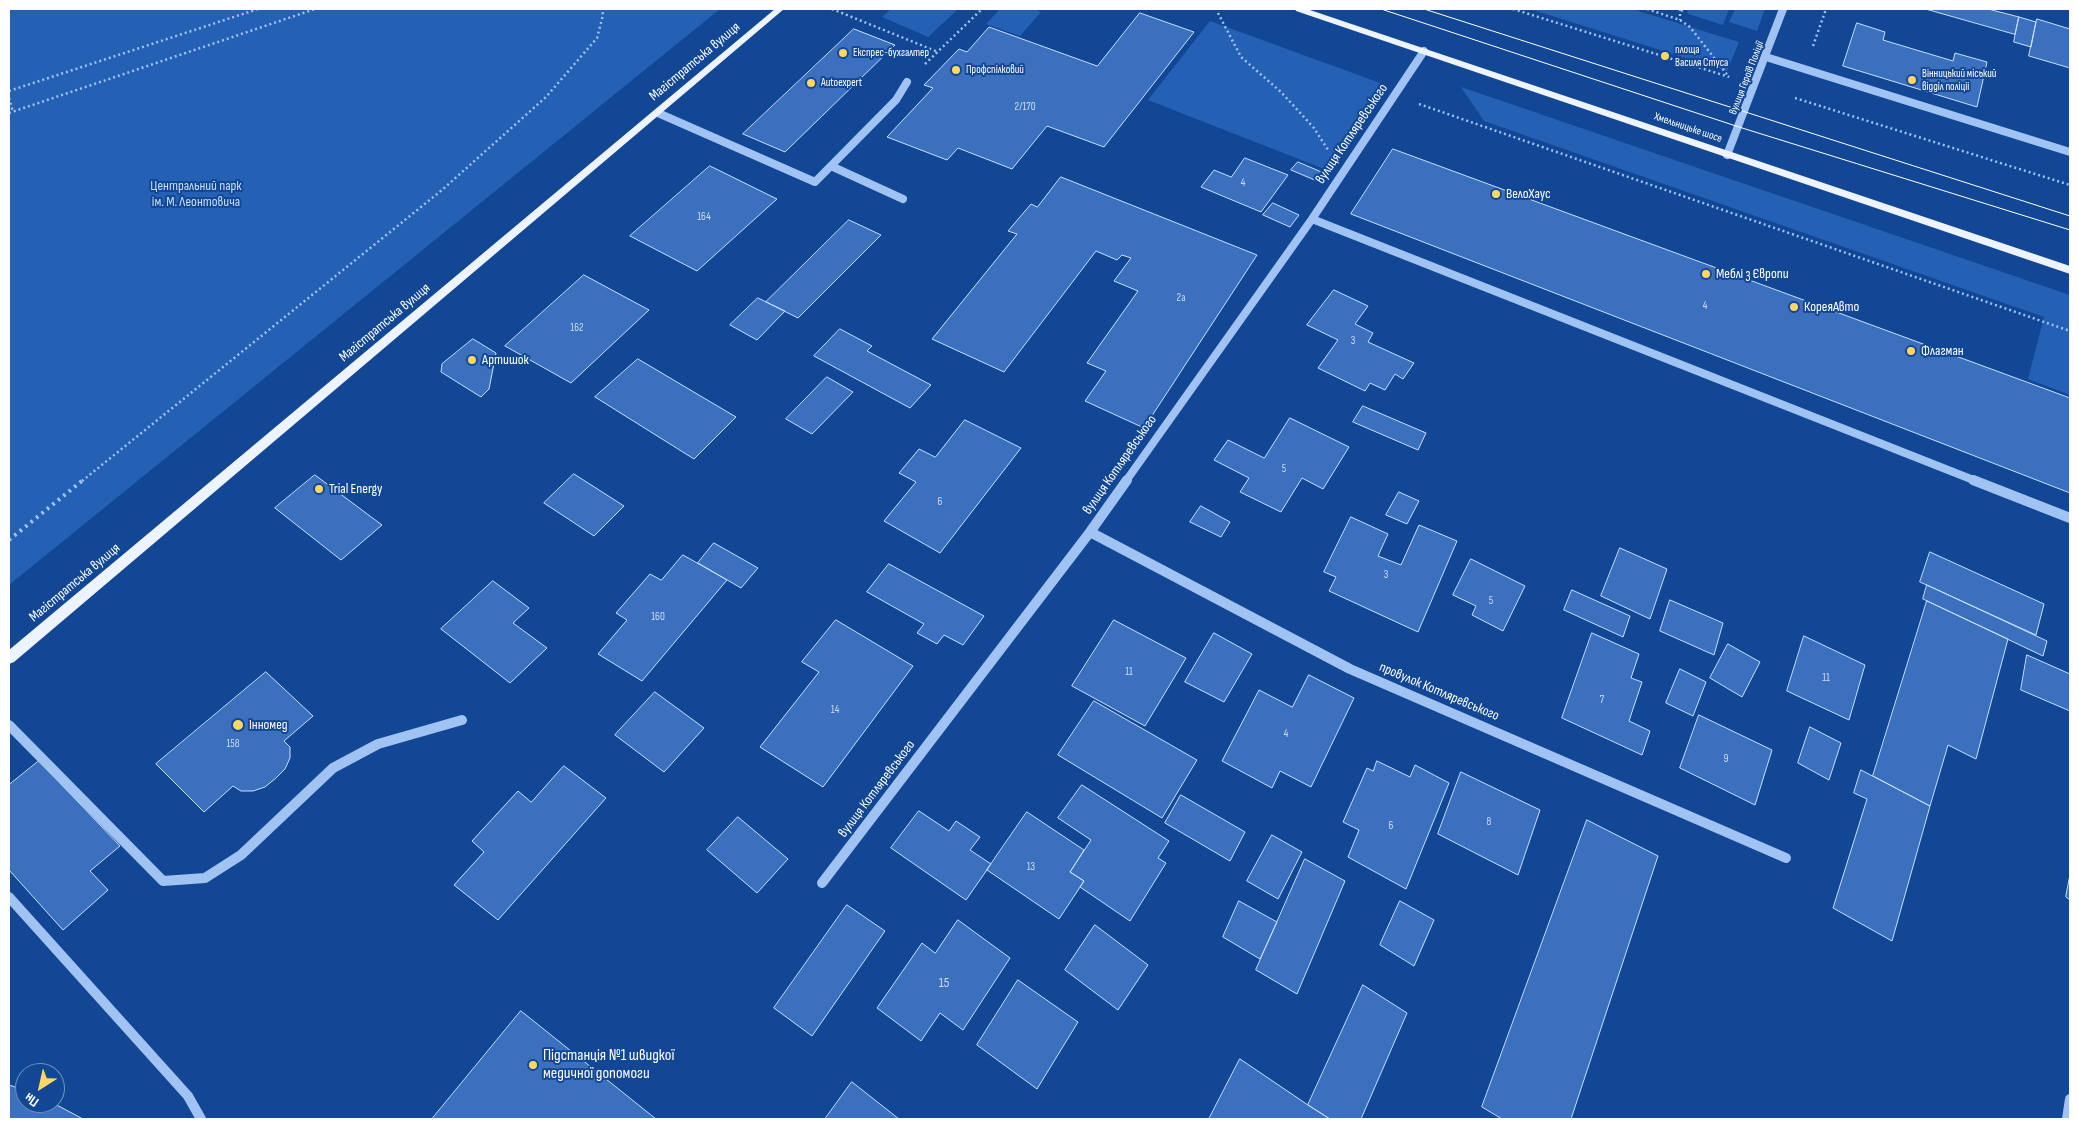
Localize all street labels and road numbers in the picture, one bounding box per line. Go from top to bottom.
street label: Магістратська вулиця [646,19,744,105]
street label: вулиця Героїв Поліції [1727,39,1767,117]
street label: вулиця Котляревського [1312,81,1392,187]
street label: Хмельницьке шосе [1652,110,1724,146]
street label: Магістратська вулиця [336,280,434,366]
street label: вулиця Котляревського [1080,412,1160,518]
street label: Магістратська вулиця [26,540,124,626]
street label: провулок Котляревського [1376,659,1502,725]
street label: вулиця Котляревського [835,737,919,841]

